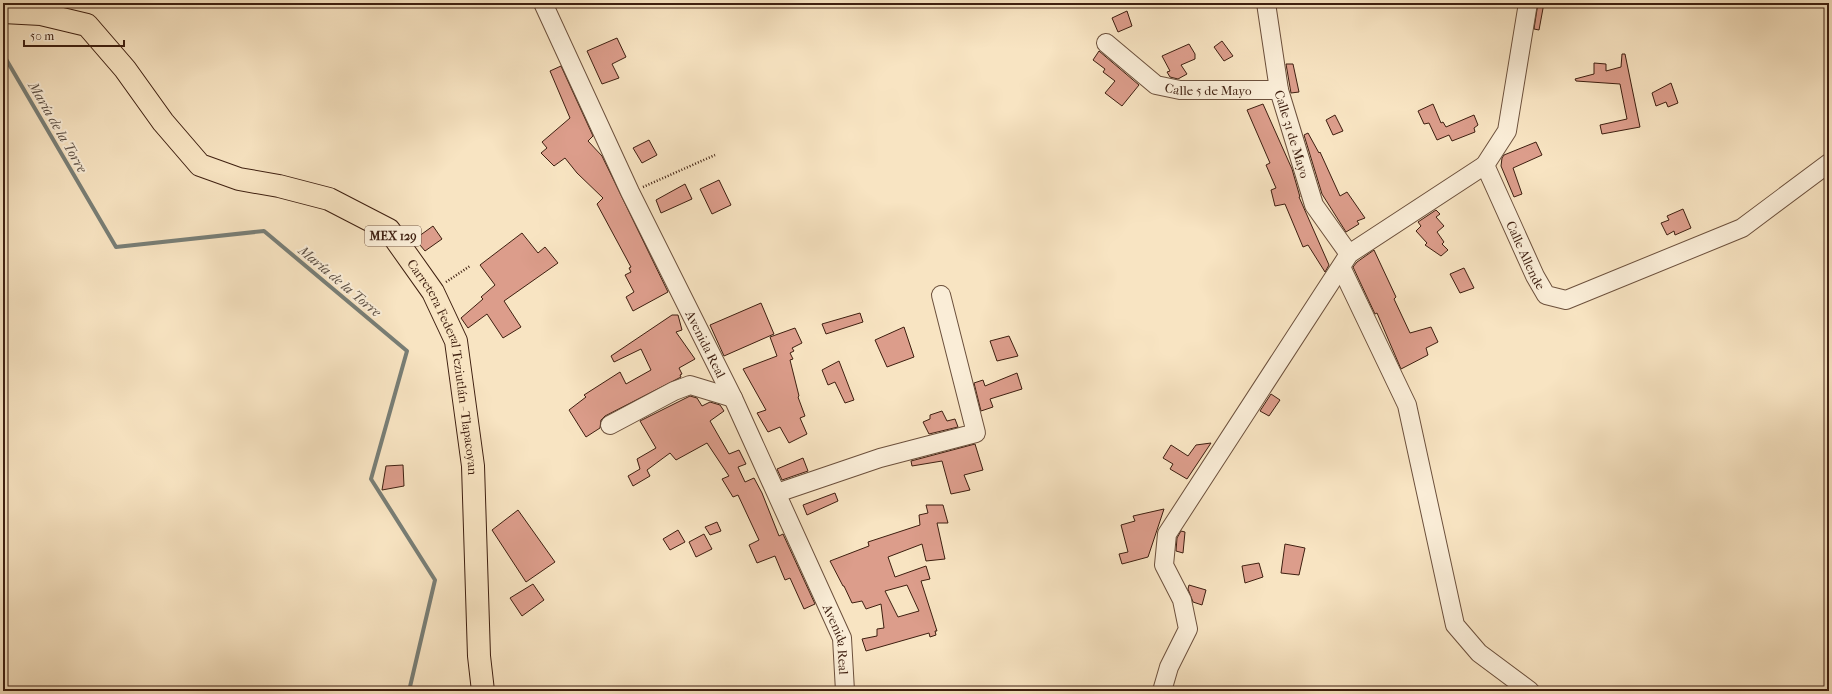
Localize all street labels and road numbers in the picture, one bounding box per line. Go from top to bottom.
street label: Calle 5 de Mayo [1163,80,1252,98]
street label: Calle 31 de Mayo [1271,88,1312,180]
street label: Calle Allende [1503,219,1549,293]
road number: MEX 129 [365,226,421,246]
street label: Carretera Federal Teziutlán - Tlapacoyan [404,256,480,476]
street label: Avenida Real [682,307,729,381]
street label: Avenida Real [819,601,851,676]

